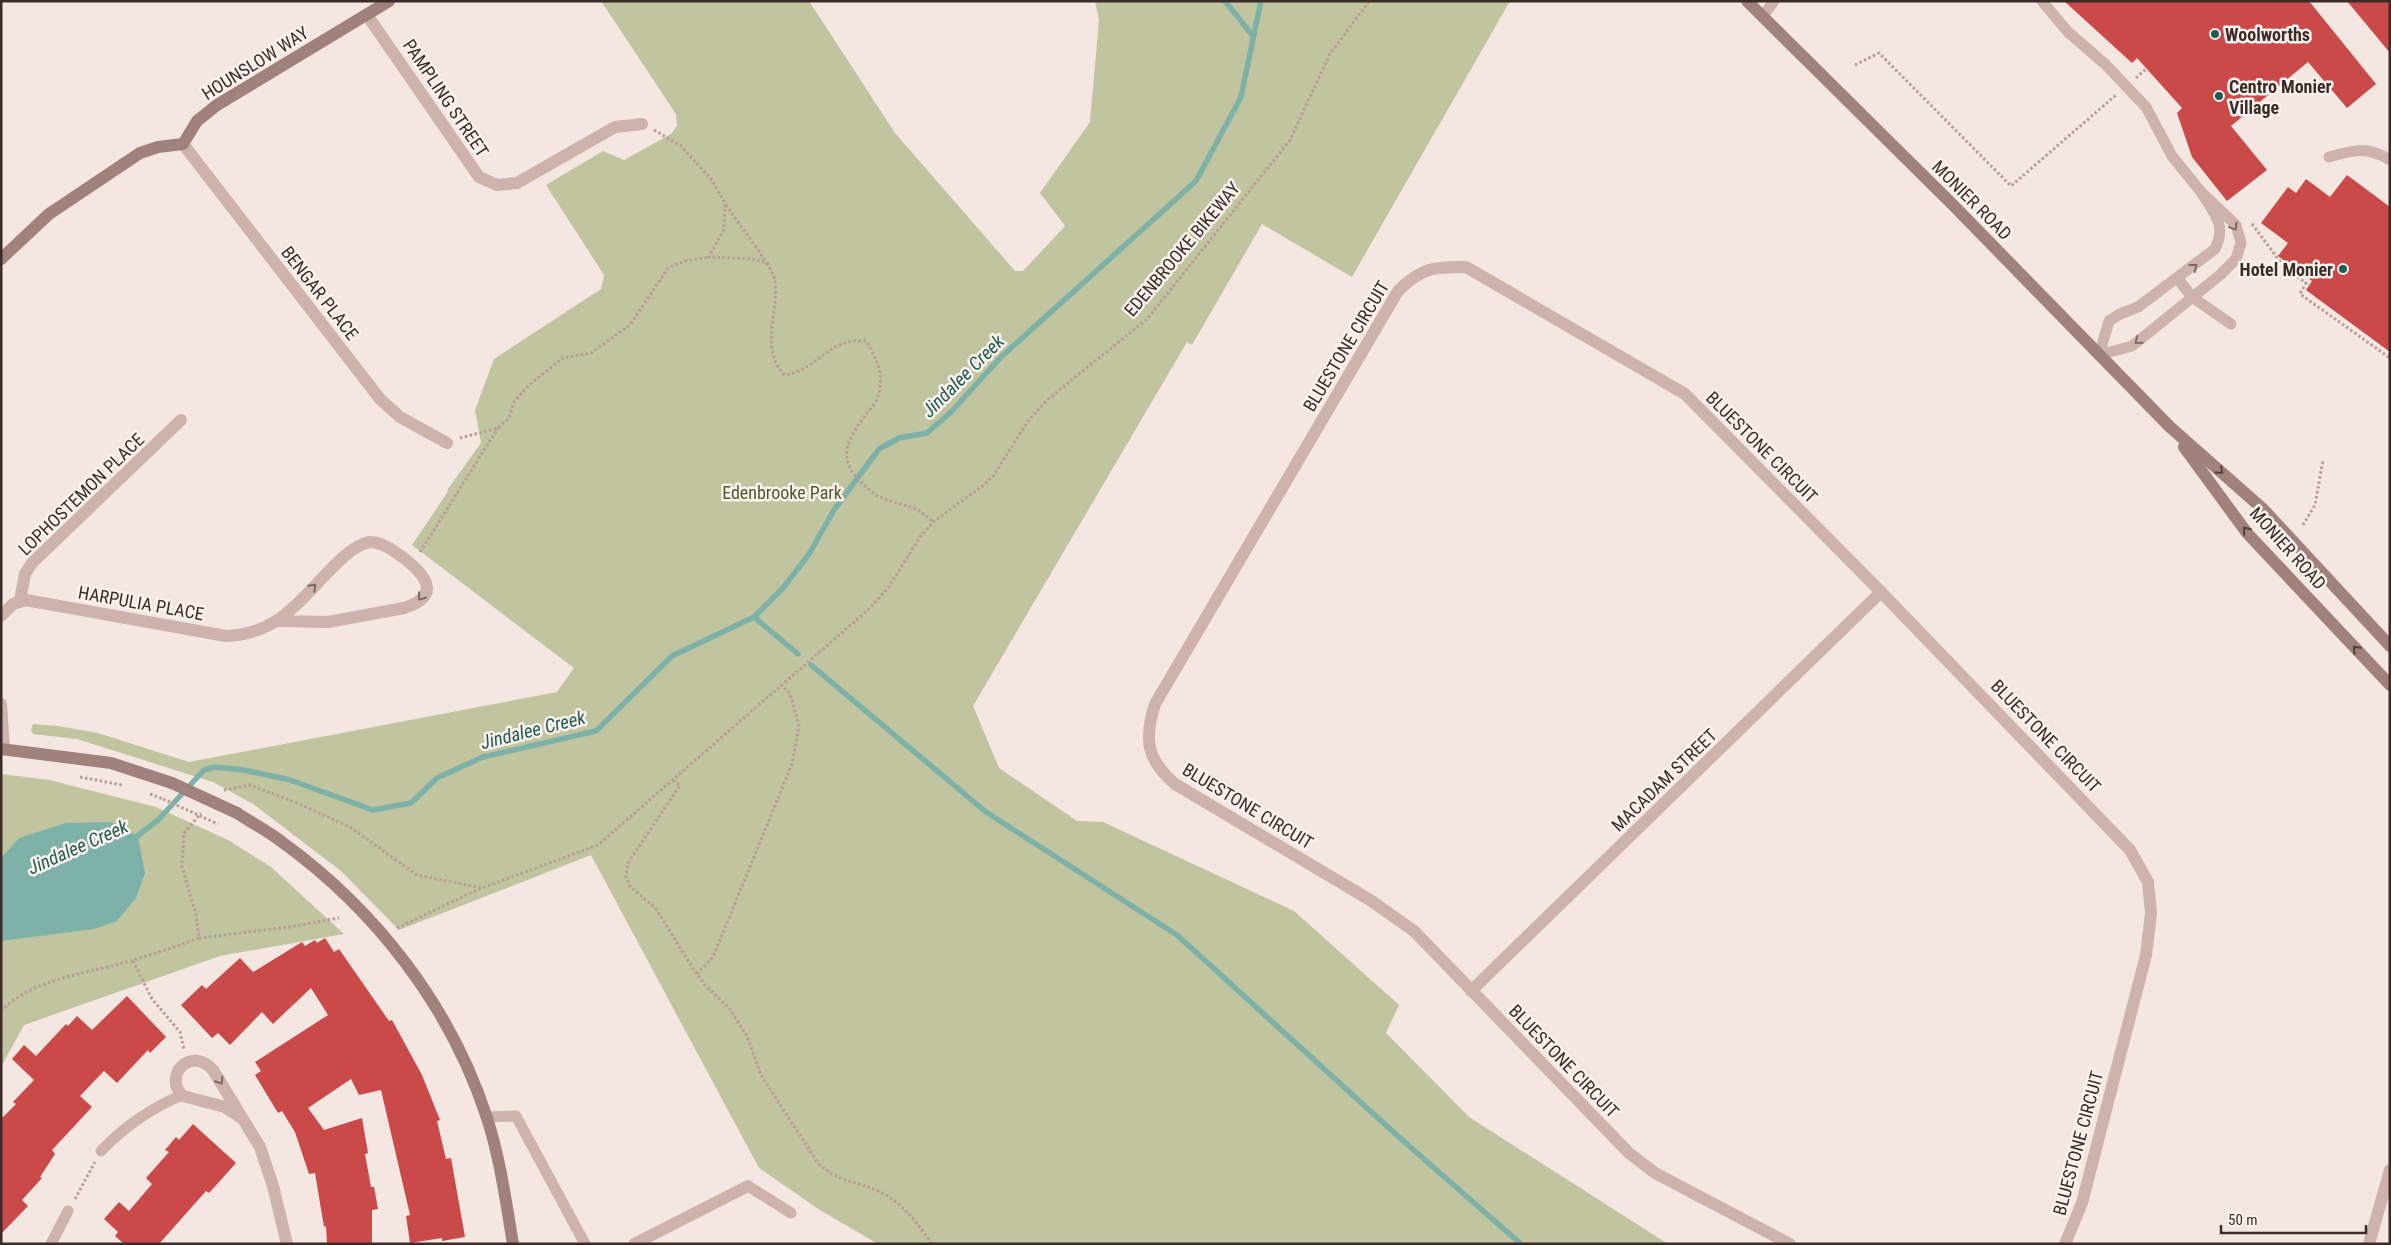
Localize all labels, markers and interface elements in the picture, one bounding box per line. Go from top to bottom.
street label: HOUNSLOW WAY [198,22,313,104]
place label: Woolworths [2225,24,2310,45]
marker: Woolworths [2209,28,2221,40]
street label: PAMPLING STREET [399,35,493,161]
place label: Centro Monier Village [2229,76,2332,118]
marker: Centro Monier Village [2213,90,2225,102]
street label: MONIER ROAD [1928,156,2016,244]
street label: EDENBROOKE BIKEWAY [1120,177,1245,320]
one-way arrow [2228,222,2238,231]
street label: BENGAR PLACE [277,242,363,344]
place label: Hotel Monier [2240,259,2333,280]
marker: Hotel Monier [2337,263,2349,275]
one-way arrow [2188,264,2198,273]
street label: BLUESTONE CIRCUIT [1299,277,1393,415]
water label: Jindalee Creek [917,329,1010,422]
one-way arrow [2135,335,2144,344]
street label: BLUESTONE CIRCUIT [1702,387,1822,507]
street label: LOPHOSTEMON PLACE [14,429,148,559]
one-way arrow [2214,465,2223,474]
park label: Edenbrooke Park [722,482,842,503]
street label: MONIER ROAD [2246,502,2330,594]
one-way arrow [2243,527,2251,536]
street label: HARPULIA PLACE [77,582,206,624]
one-way arrow [308,583,317,592]
one-way arrow [418,591,426,600]
one-way arrow [2353,646,2362,655]
street label: BLUESTONE CIRCUIT [1987,675,2105,797]
water label: Jindalee Creek [478,706,589,754]
street label: MACADAM STREET [1607,724,1721,836]
street label: BLUESTONE CIRCUIT [1179,759,1317,853]
water label: Jindalee Creek [24,814,132,879]
street label: BLUESTONE CIRCUIT [1505,1000,1623,1122]
street label: BLUESTONE CIRCUIT [2049,1068,2107,1218]
one-way arrow [214,1076,224,1085]
scale bar [2221,1202,2366,1234]
text: 50 m [2228,1211,2258,1229]

